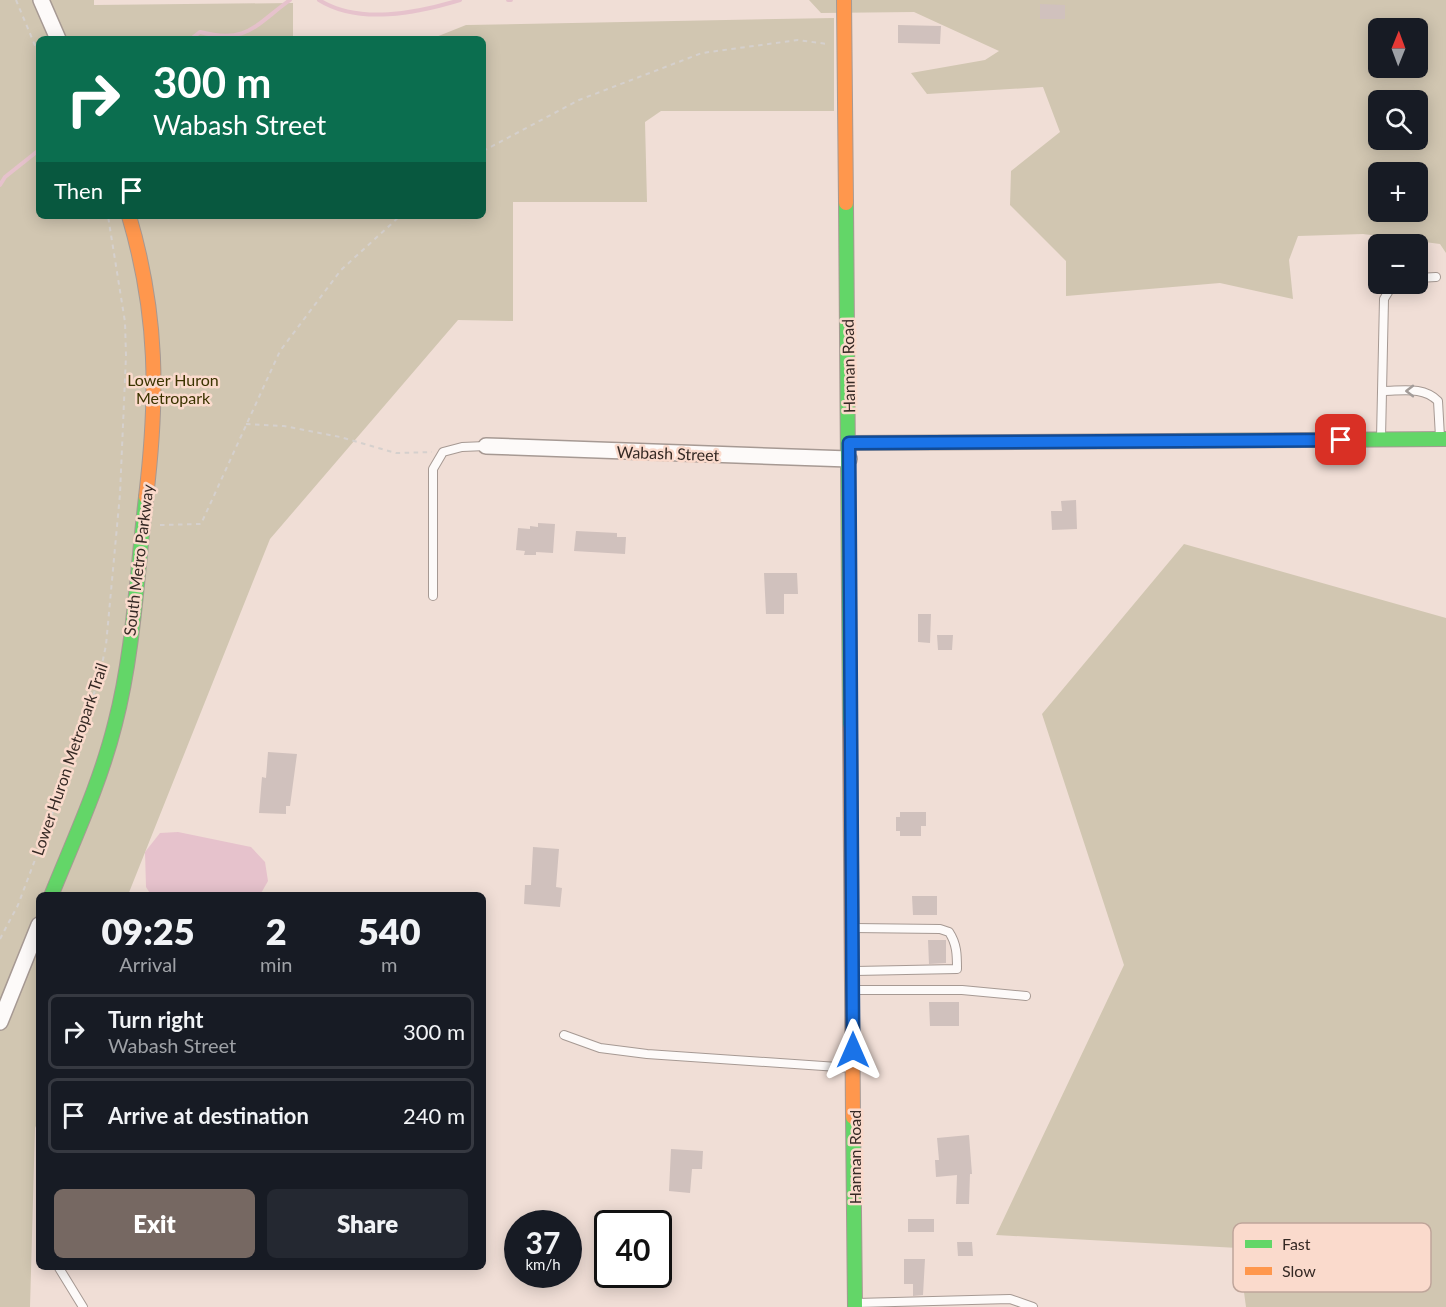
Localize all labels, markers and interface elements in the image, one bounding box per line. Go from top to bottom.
north arrow [1368,18,1428,78]
map controls [1368,18,1428,294]
text: 300 m [153,57,271,107]
icon: right [54,60,132,138]
button: search [1368,90,1428,150]
text: Wabash Street [153,108,326,141]
button: + [1368,162,1428,222]
icon: arrive [115,174,148,207]
text: Then [54,177,103,204]
button: − [1368,234,1428,294]
street label: Hannan Road [838,319,858,413]
park label: Lower Huron Metropark [127,370,219,407]
one-way arrow [1406,385,1415,397]
pin [1315,414,1366,465]
icon: arrive [1324,423,1357,456]
street label: Wabash Street [616,442,720,464]
street label: South Metro Parkway [119,482,157,637]
street label: Lower Huron Metropark Trail [27,660,111,858]
text: 09:25 [101,909,195,953]
text: 2 [266,909,287,953]
text: 540 [358,909,421,953]
text: Arrival [119,952,177,976]
text: min [260,952,292,976]
text: m [381,952,397,976]
text: Turn right [108,1006,203,1033]
icon: right [57,1015,90,1048]
text: 300 m [403,1018,465,1045]
position arrow [821,1018,885,1082]
text: Wabash Street [108,1033,236,1057]
icon: arrive [57,1099,90,1132]
text: Arrive at destination [108,1102,309,1129]
text: 240 m [403,1102,465,1129]
street label: Hannan Road [845,1110,864,1204]
button: Exit [54,1189,255,1258]
button: Share [267,1189,468,1258]
speed limit sign: 40 [594,1210,672,1288]
legend [1233,1223,1431,1292]
text: 37 [526,1224,560,1260]
text: Fast [1282,1234,1311,1253]
text: km/h [525,1255,561,1273]
text: Slow [1282,1261,1316,1280]

